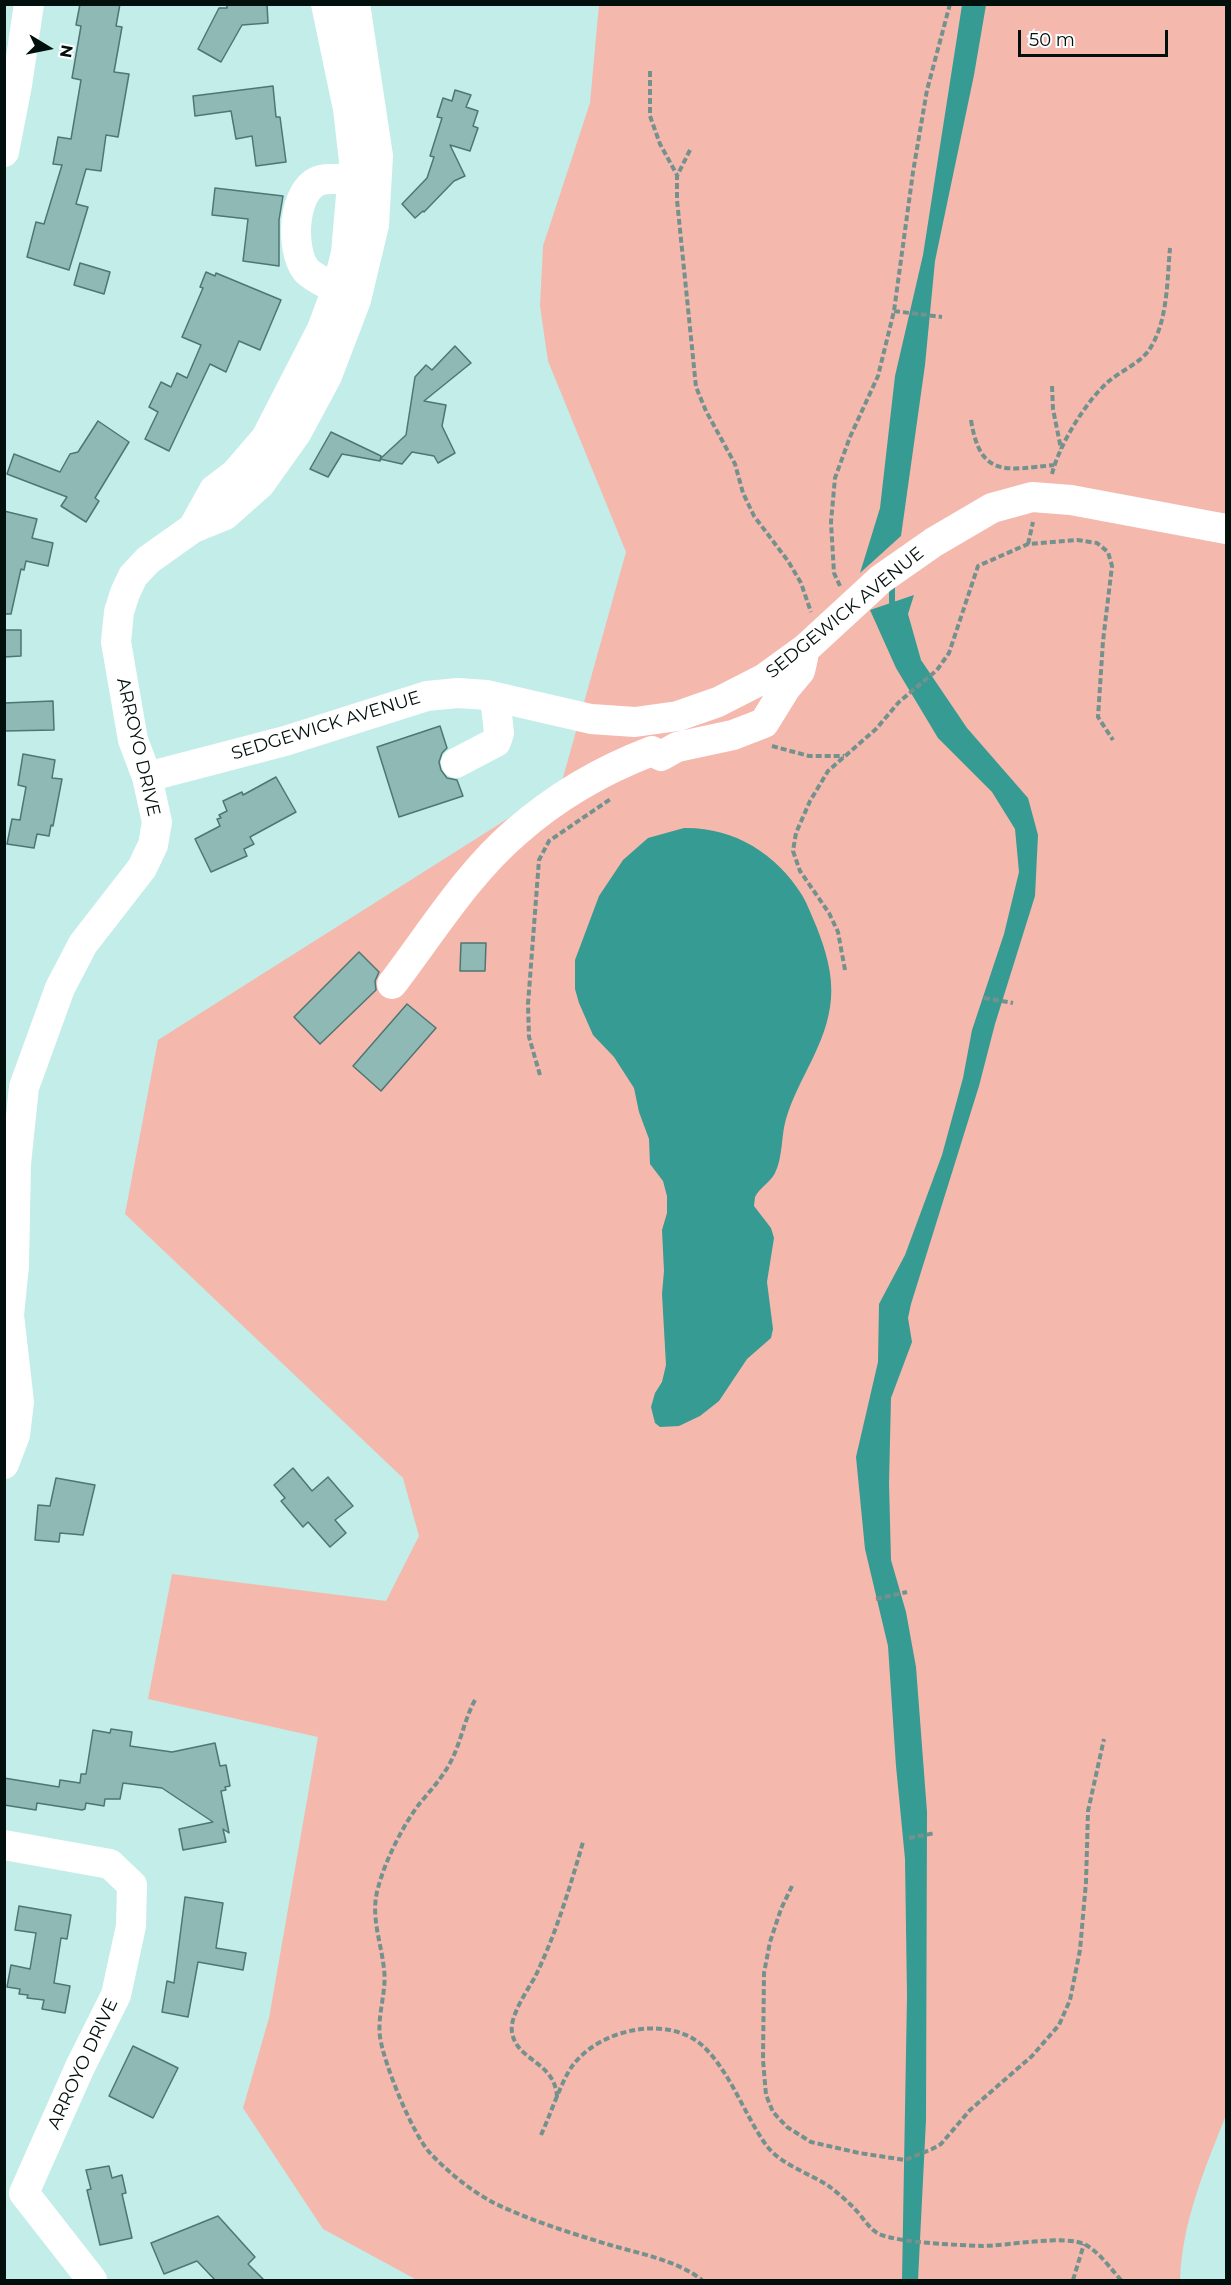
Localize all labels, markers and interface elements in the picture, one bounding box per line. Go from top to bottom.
north arrow [18,18,78,78]
scale bar [1021,18,1171,56]
text: 50 m [1029,29,1075,51]
text: N [56,43,77,59]
street label: SEDGEWICK AVENUE [762,543,928,683]
street label: ARROYO DRIVE [112,676,164,818]
street label: SEDGEWICK AVENUE [229,687,423,765]
street label: ARROYO DRIVE [43,1995,123,2133]

